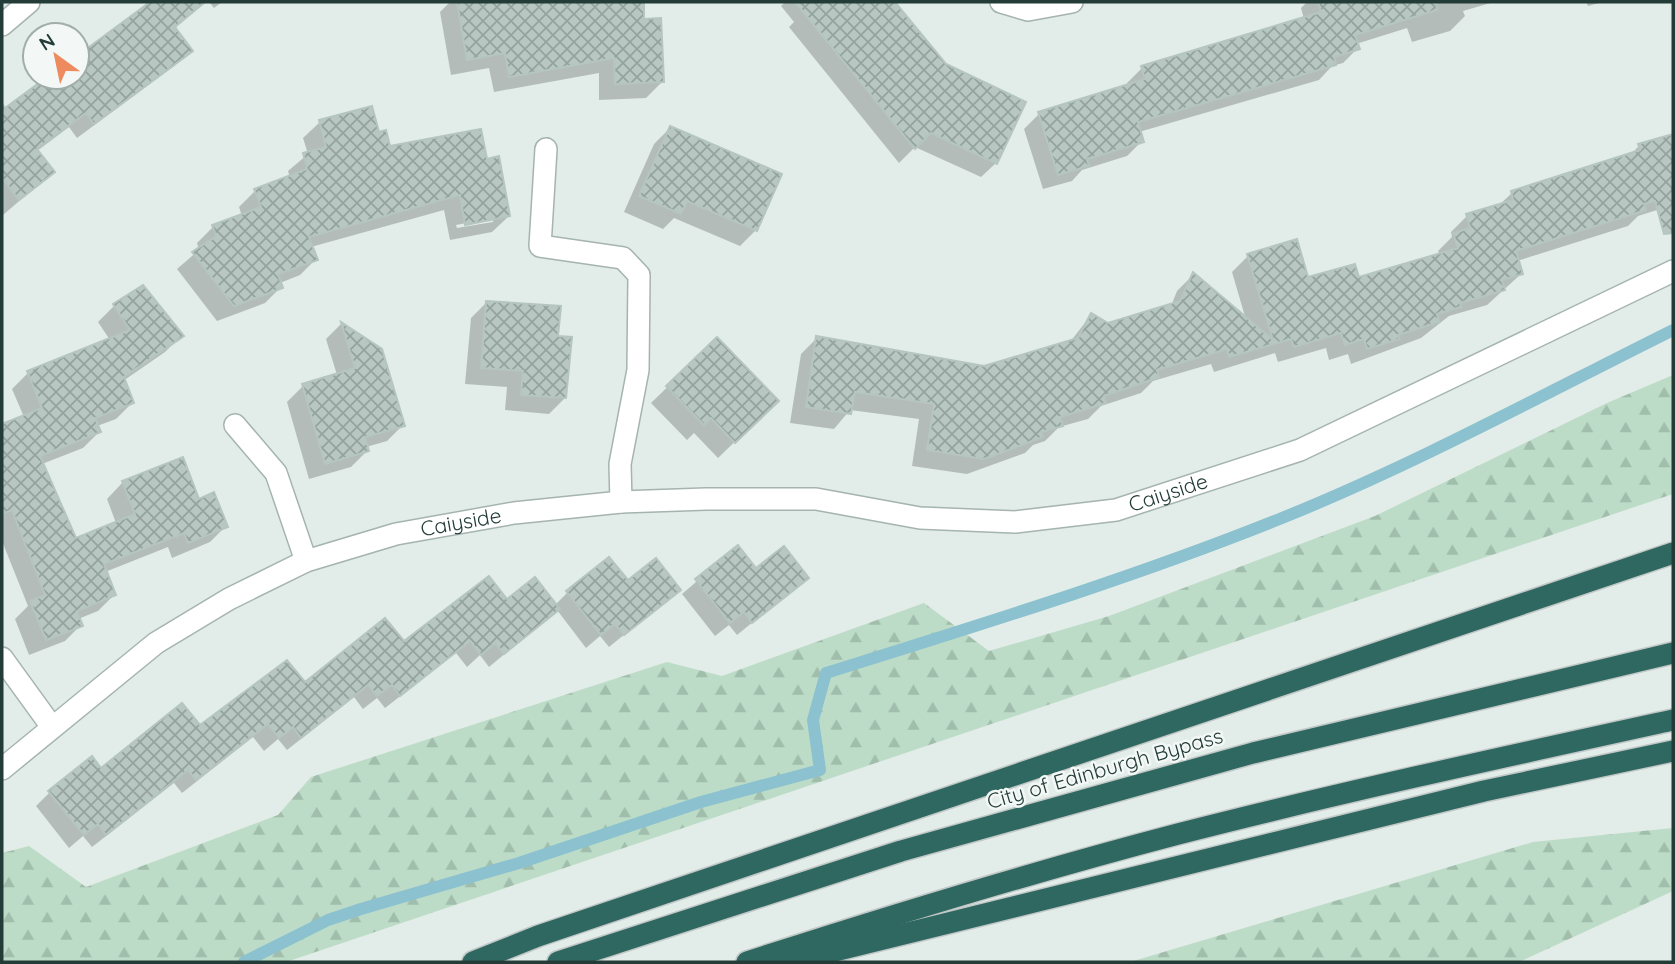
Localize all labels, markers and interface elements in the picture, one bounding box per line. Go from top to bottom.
north arrow [21,21,91,91]
text: N [34,28,59,56]
street label: Caiyside [1125,467,1211,517]
street label: Caiyside [418,502,503,541]
street label: City of Edinburgh Bypass [984,722,1226,814]

